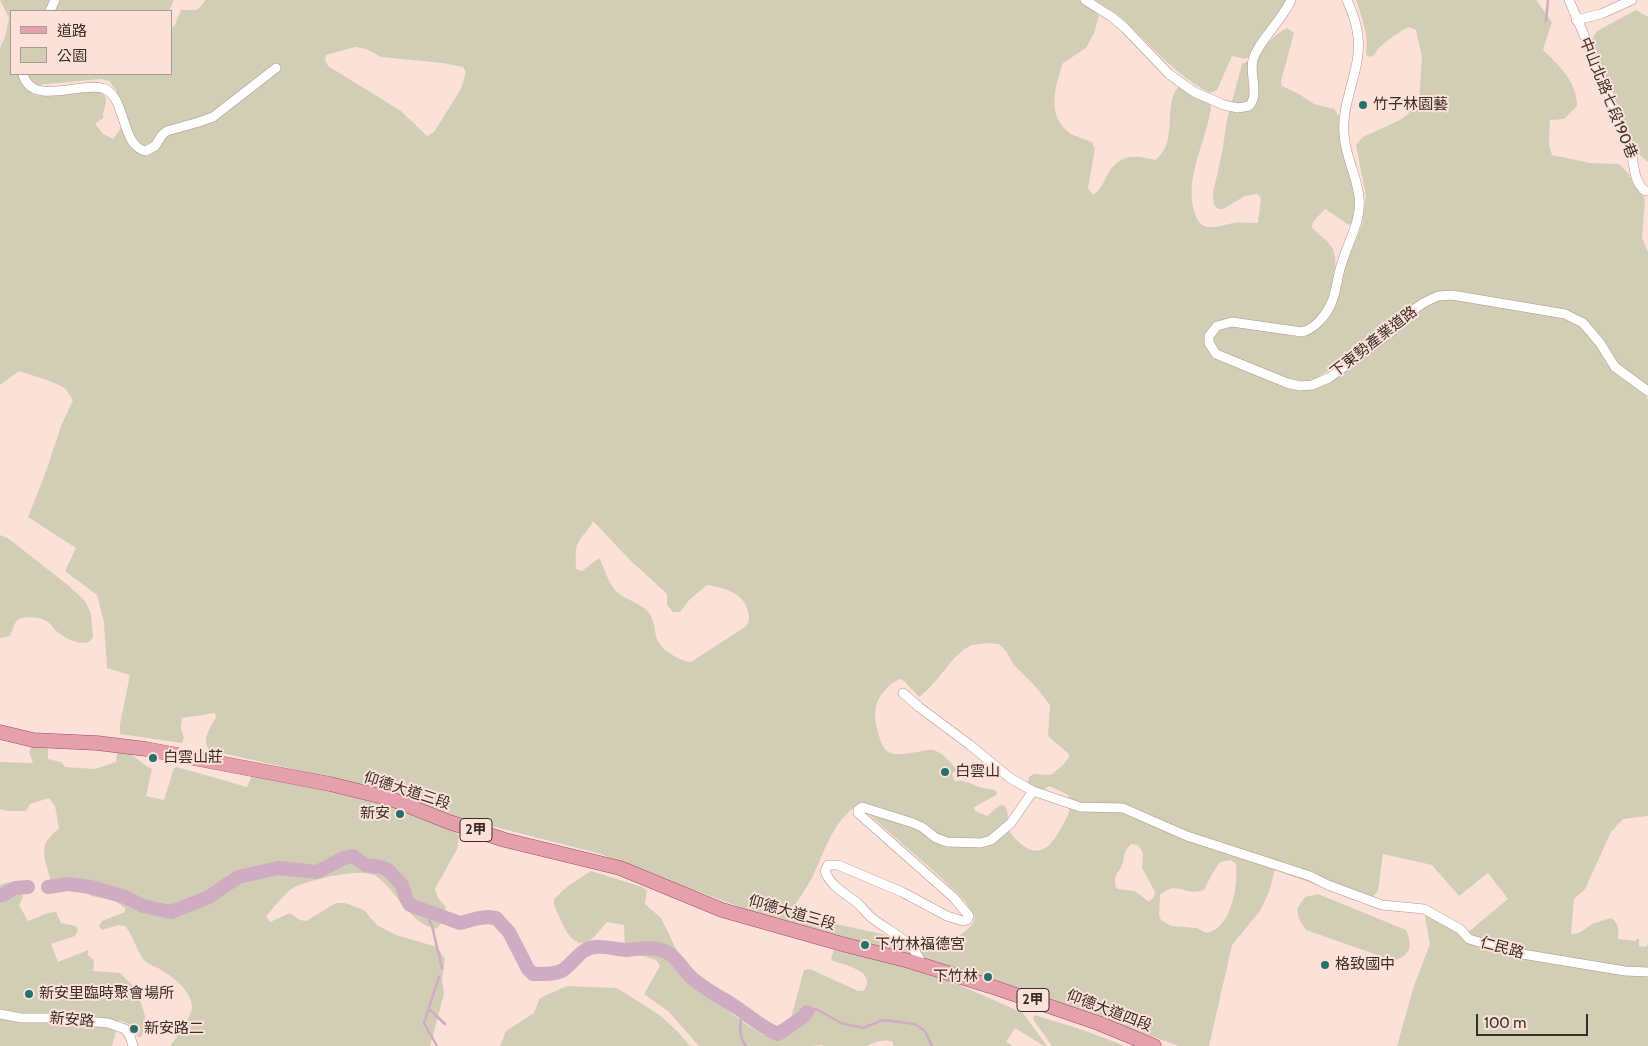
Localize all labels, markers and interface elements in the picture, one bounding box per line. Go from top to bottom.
legend [10,10,172,75]
text: 道路 [57,22,87,40]
street label: 中山北路七段190巷 [1576,35,1640,161]
text: 公園 [57,47,87,65]
place label: 竹子林園藝 [1373,96,1448,114]
marker: 竹子林園藝 [1357,99,1369,111]
street label: 下東勢產業道路 [1327,303,1421,381]
place label: 白雲山莊 [163,749,223,767]
marker: 白雲山莊 [147,752,159,764]
place label: 白雲山 [955,763,1000,781]
marker: 白雲山 [939,766,951,778]
street label: 仰德大道三段 [361,769,453,813]
place label: 新安 [360,805,390,823]
marker: 新安 [394,808,406,820]
road number: 2甲 [460,818,492,842]
street label: 仰德大道三段 [746,892,838,934]
street label: 仁民路 [1478,933,1526,963]
place label: 下竹林福德宮 [875,936,965,954]
marker: 下竹林福德宮 [859,939,871,951]
place label: 格致國中 [1335,956,1395,974]
marker: 格致國中 [1319,959,1331,971]
place label: 下竹林 [933,968,978,986]
marker: 下竹林 [982,971,994,983]
place label: 新安里臨時聚會場所 [39,985,174,1003]
street label: 仰德大道四段 [1064,986,1154,1036]
marker: 新安里臨時聚會場所 [23,988,35,1000]
road number: 2甲 [1017,988,1049,1012]
scale bar [1478,1004,1590,1036]
street label: 新安路 [49,1009,95,1031]
text: 100 m [1484,1014,1526,1032]
place label: 新安路二 [144,1020,204,1038]
marker: 新安路二 [128,1023,140,1035]

